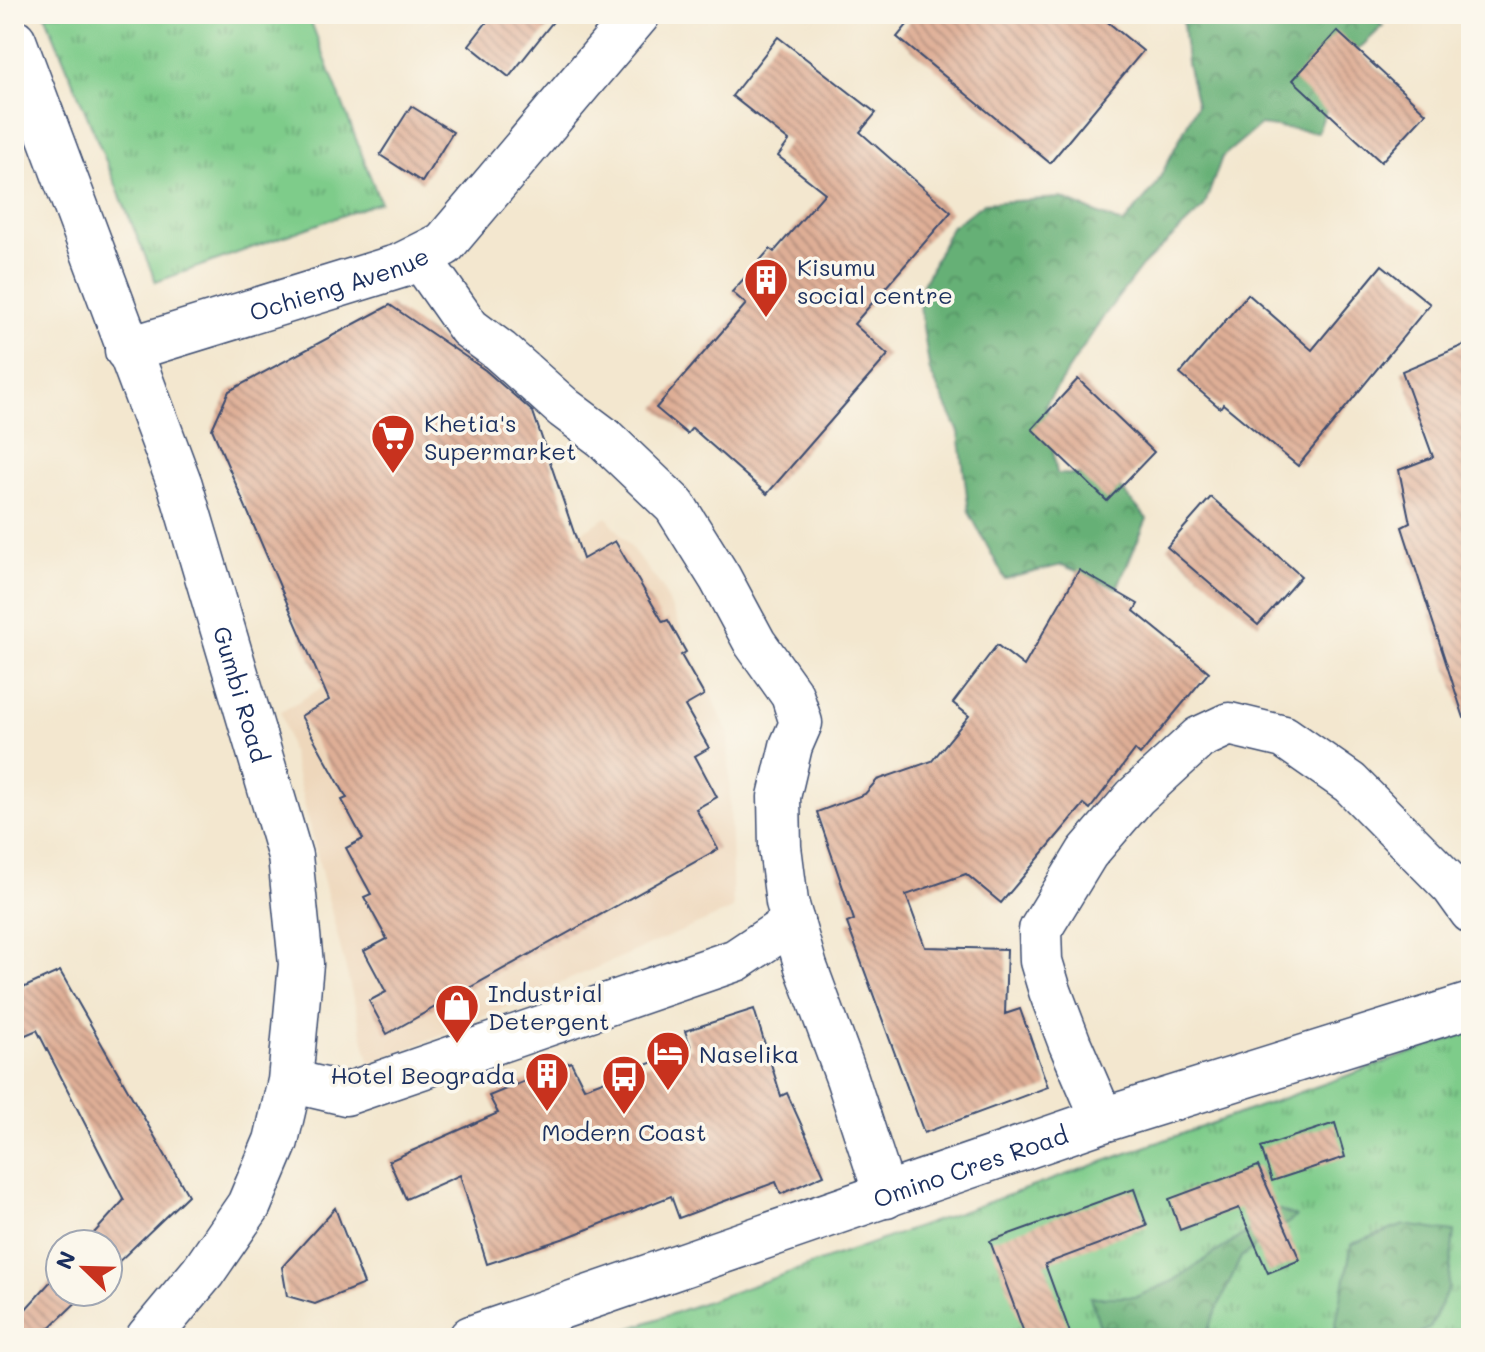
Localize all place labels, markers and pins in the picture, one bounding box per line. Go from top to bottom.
place label: Kisumu social centre [797,251,953,310]
building icon: Kisumu social centre [742,256,790,319]
place label: Khetia's Supermarket [424,407,577,466]
supermarket icon: Khetia's Supermarket [369,412,417,475]
place label: Industrial Detergent [488,977,609,1036]
shop icon: Industrial Detergent [433,982,481,1045]
hotel icon: Naselika [644,1029,692,1092]
place label: Naselika [699,1038,799,1069]
building icon: Hotel Beograda [523,1050,571,1113]
bus stop icon: Modern Coast [600,1053,648,1116]
place label: Hotel Beograda [330,1059,516,1090]
place label: Modern Coast [542,1116,707,1147]

